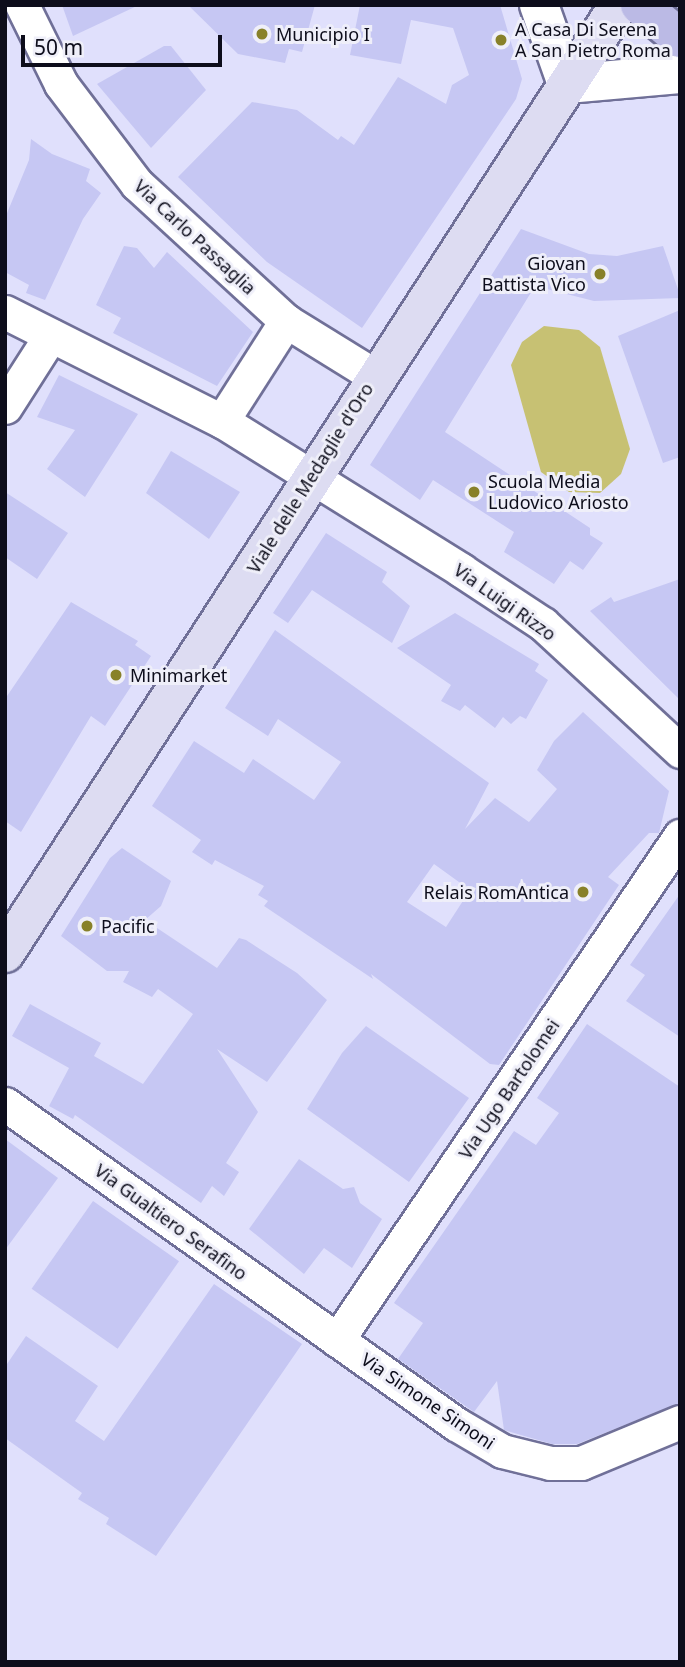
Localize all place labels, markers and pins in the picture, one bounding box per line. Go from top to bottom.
place label: A Casa Di Serena A San Pietro Roma [515,19,671,61]
place label: Municipio I [276,23,370,45]
marker: Municipio I [254,26,270,42]
marker: A Casa Di Serena A San Pietro Roma [493,32,509,48]
place label: Giovan Battista Vico [482,253,586,296]
marker: Giovan Battista Vico [592,266,608,282]
place label: Scuola Media Ludovico Ariosto [488,471,629,514]
marker: Scuola Media Ludovico Ariosto [466,484,482,500]
place label: Minimarket [130,664,227,686]
marker: Minimarket [108,667,124,683]
place label: Relais RomAntica [424,881,569,903]
marker: Relais RomAntica [575,884,591,900]
place label: Pacific [101,915,155,937]
marker: Pacific [79,918,95,934]

